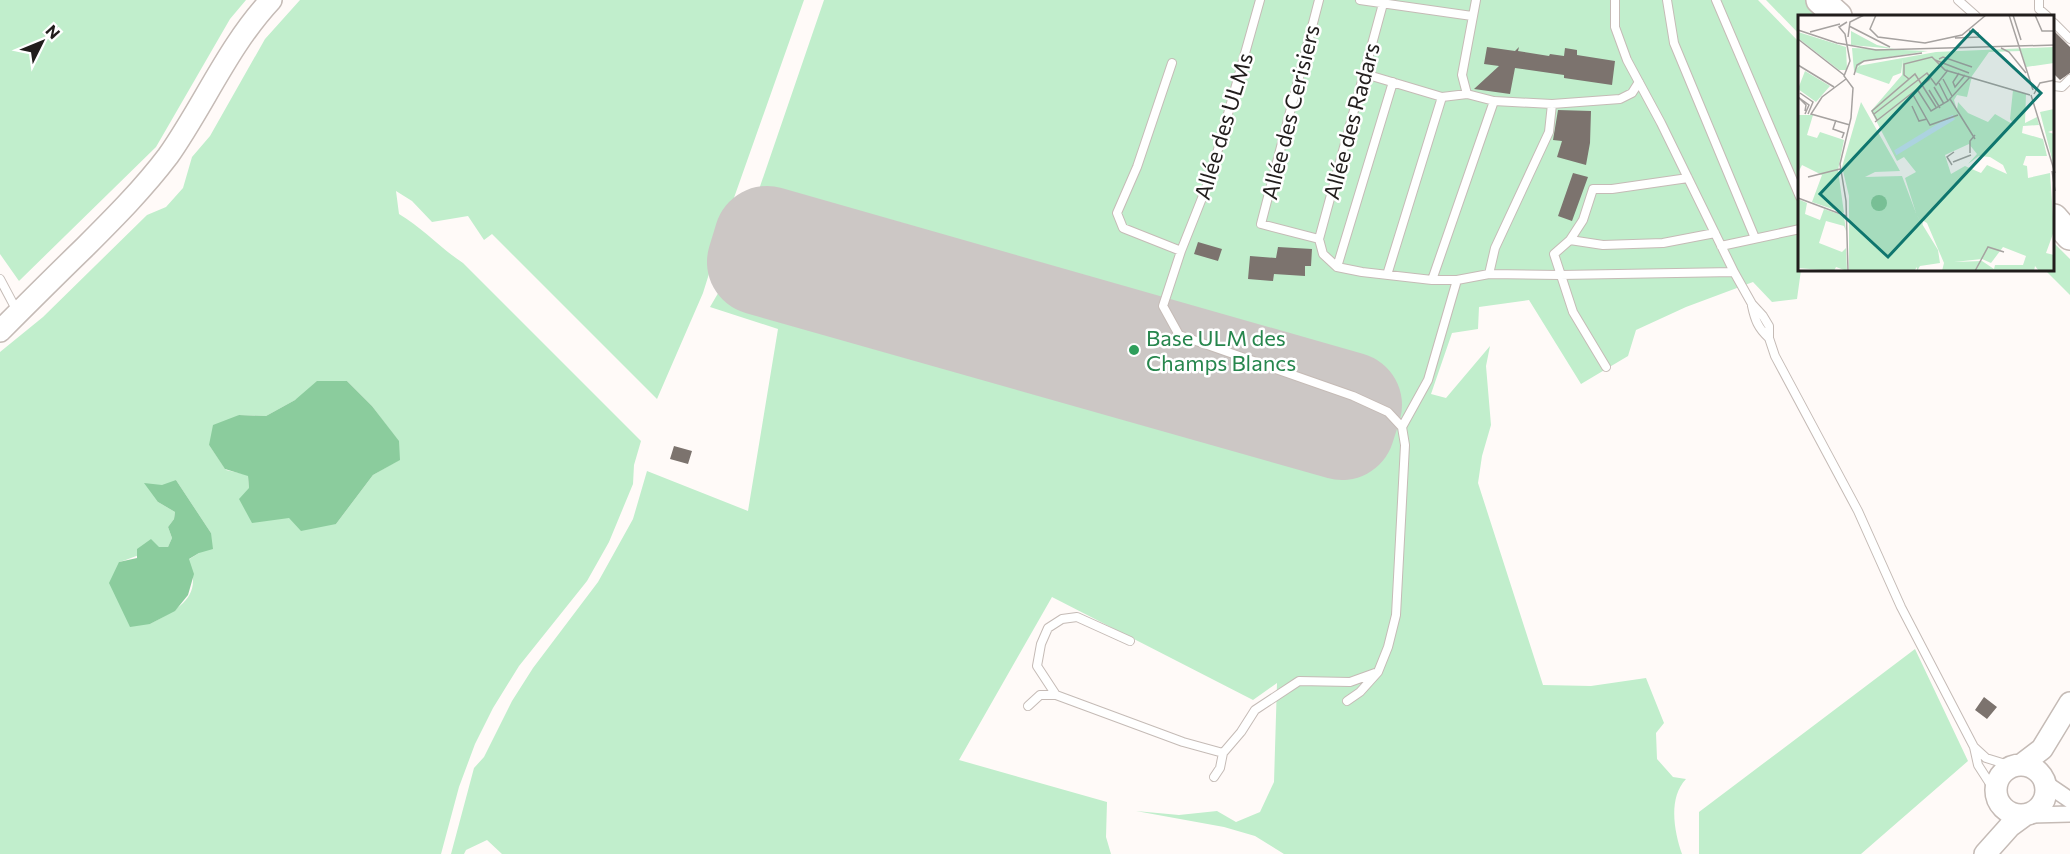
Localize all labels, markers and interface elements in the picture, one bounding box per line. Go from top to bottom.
north arrow [12,12,72,72]
inset map [1798,15,2055,272]
text: N [42,21,64,42]
street label: Allée des Cerisiers [1255,22,1325,202]
street label: Allée des Radars [1317,40,1385,202]
street label: Allée des ULMs [1188,49,1258,203]
place label: Base ULM des Champs Blancs [1146,324,1296,376]
marker: Base ULM des Champs Blancs [1127,343,1141,357]

